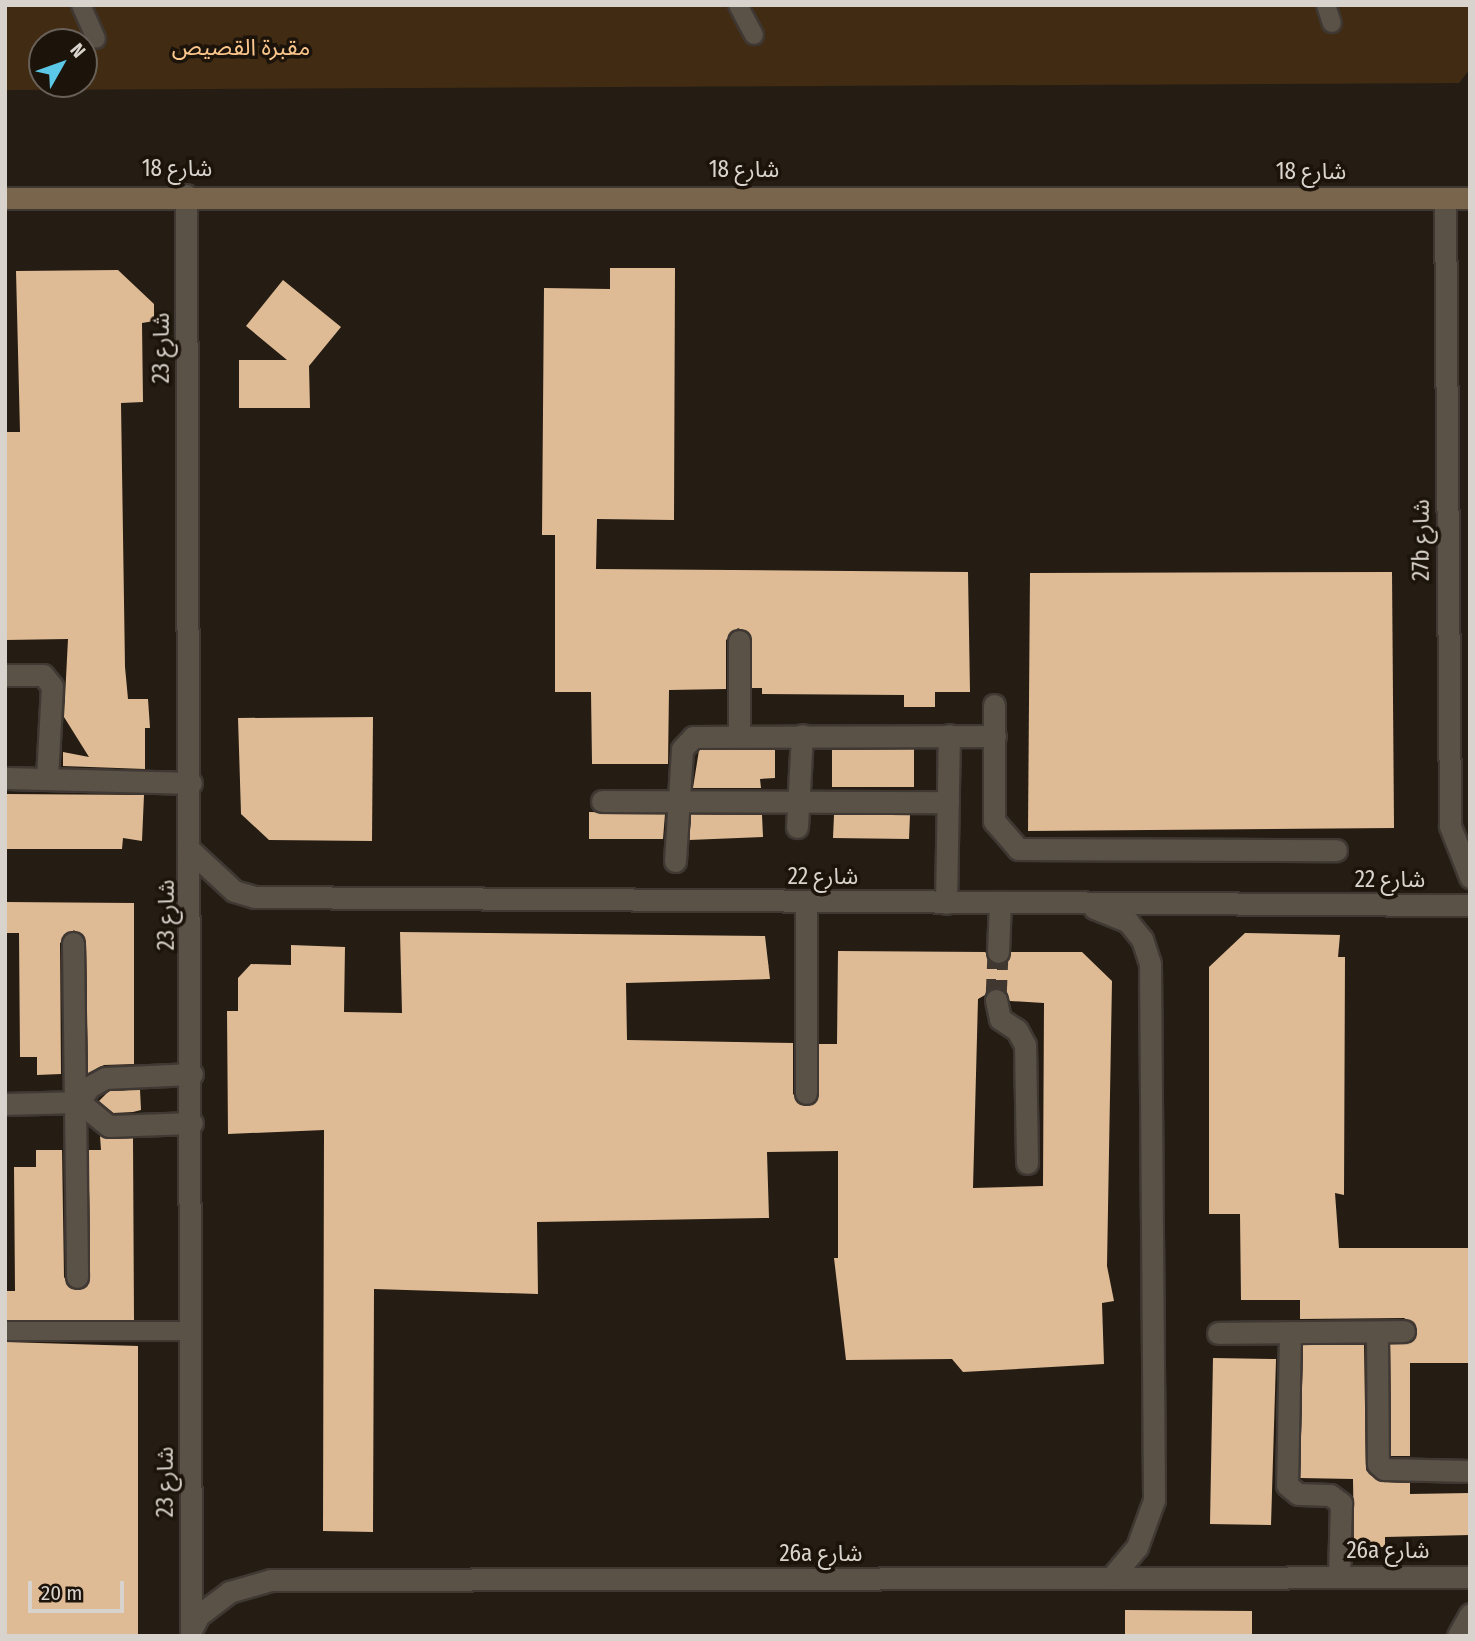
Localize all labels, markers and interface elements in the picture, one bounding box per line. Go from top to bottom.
north arrow [28,28,98,98]
park label: مقبرة القصيص [172,33,310,61]
text: N [65,39,90,62]
street label: شارع 18 [142,154,212,182]
street label: شارع 18 [709,155,779,183]
street label: شارع 18 [1276,157,1346,185]
street label: شارع 23 [147,313,175,383]
street label: 27b شارع [1407,499,1435,581]
street label: شارع 22 [788,862,858,890]
street label: شارع 22 [1355,865,1425,893]
street label: شارع 23 [152,880,180,950]
street label: شارع 23 [151,1447,179,1517]
street label: 26a شارع [1346,1536,1430,1564]
street label: 26a شارع [779,1539,863,1567]
scale bar [32,1568,128,1612]
text: 20 m [41,1580,82,1606]

